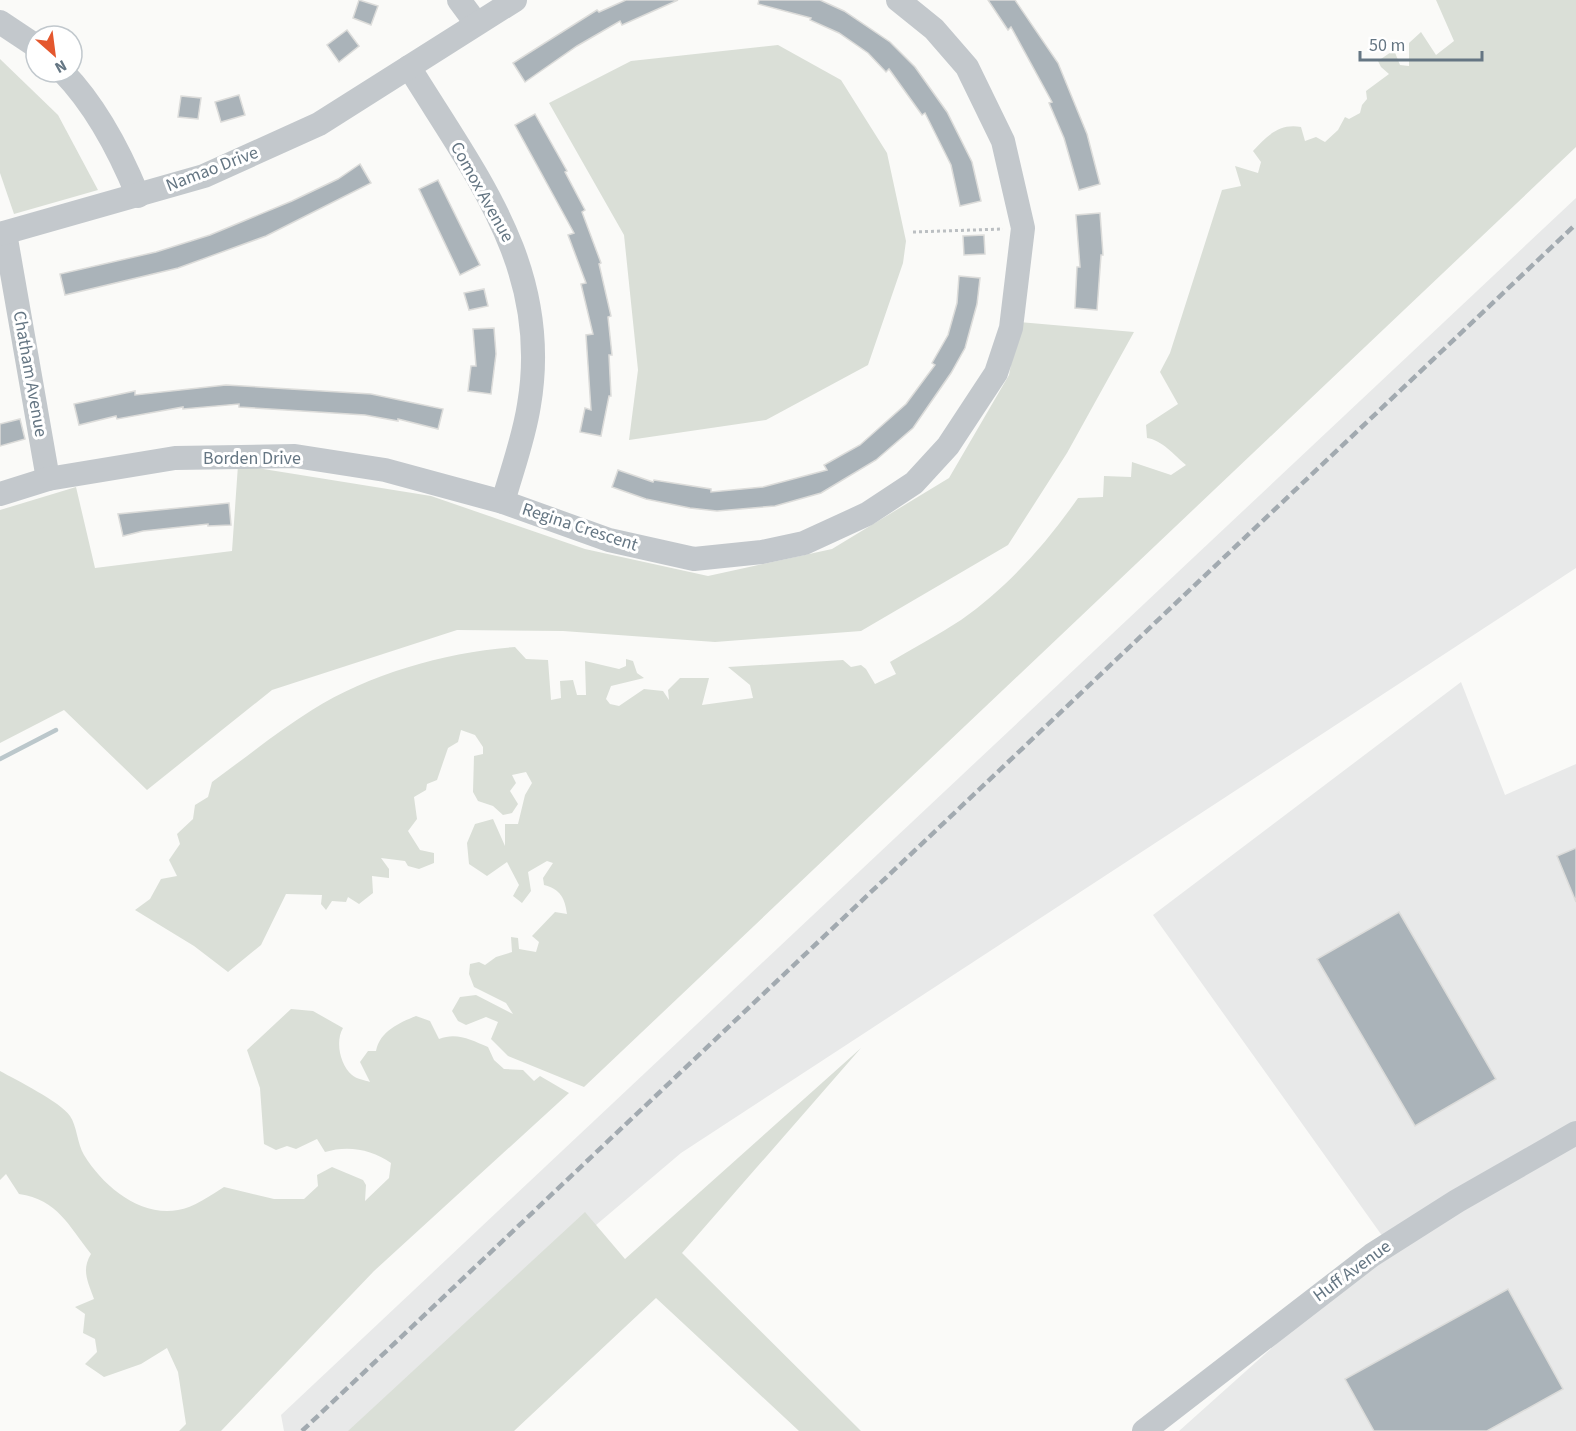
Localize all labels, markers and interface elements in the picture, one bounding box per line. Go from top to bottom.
north arrow [24,24,84,84]
scale bar [1360,24,1482,62]
text: 50 m [1369,33,1405,58]
text: N [51,54,70,79]
street label: Comox Avenue [444,137,520,247]
street label: Namao Drive [162,140,262,198]
street label: Chatham Avenue [7,309,53,439]
street label: Borden Drive [203,446,301,471]
street label: Regina Crescent [519,497,641,557]
street label: Huff Avenue [1308,1234,1396,1308]

